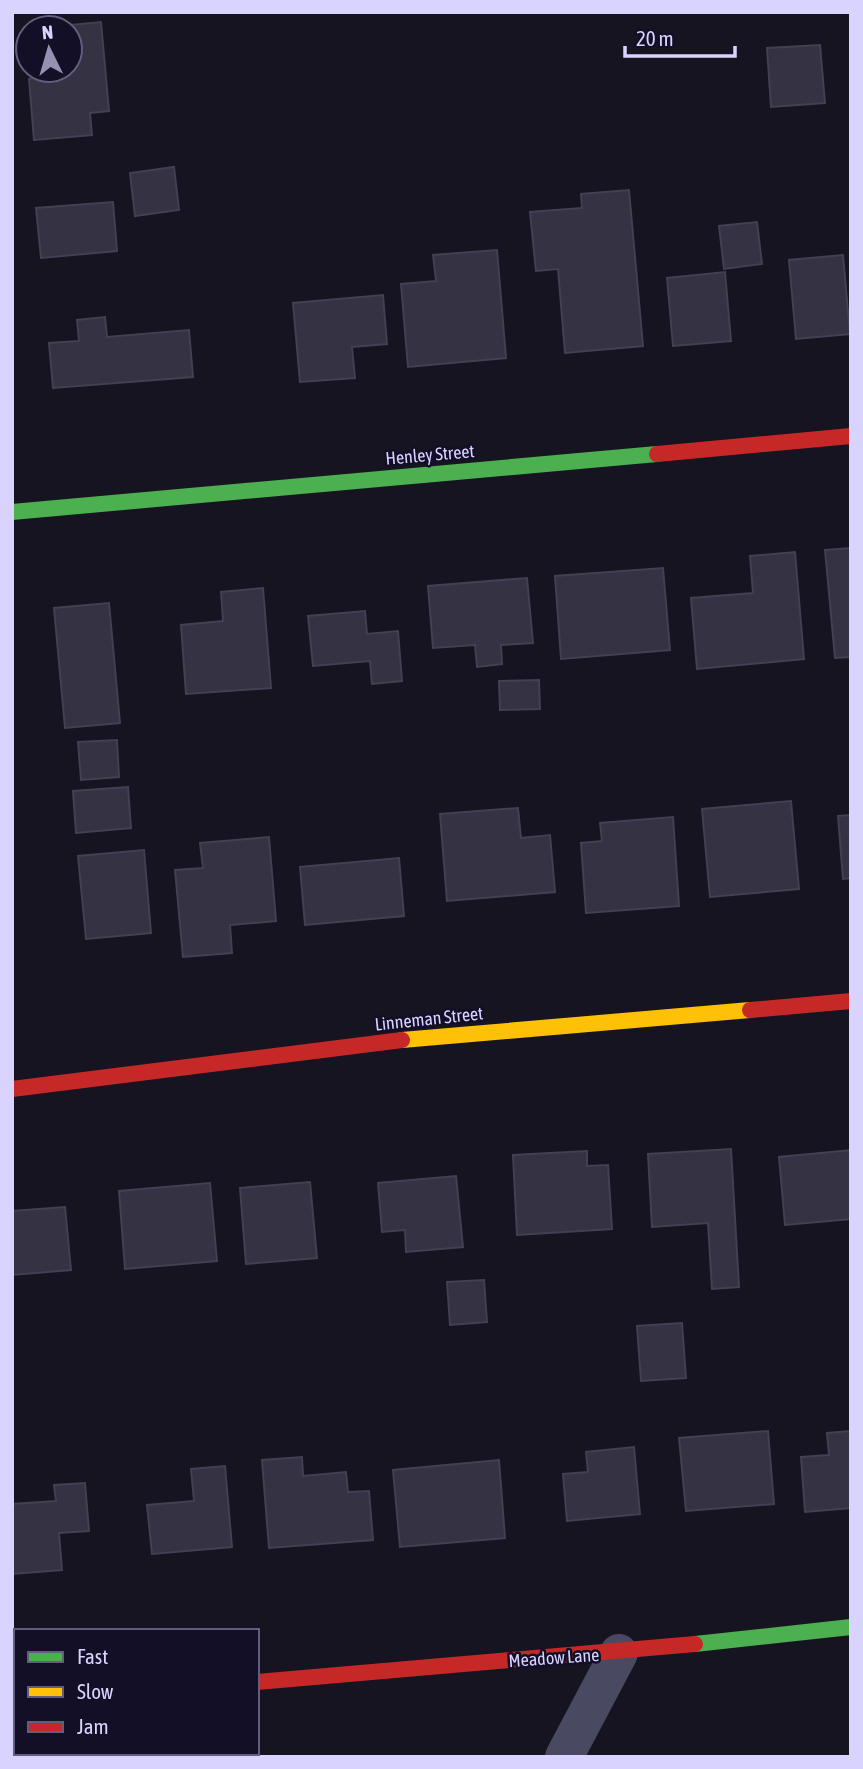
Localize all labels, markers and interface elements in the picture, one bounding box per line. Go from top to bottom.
north arrow [14,14,84,84]
scale bar [625,14,735,58]
text: N [41,21,54,44]
text: 20 m [636,26,674,50]
street label: Henley Street [385,440,475,469]
street label: Linneman Street [374,1002,484,1035]
legend [14,1629,259,1755]
text: Fast [77,1644,108,1668]
street label: Meadow Lane [508,1644,600,1671]
text: Slow [77,1679,114,1703]
text: Jam [77,1714,109,1738]

